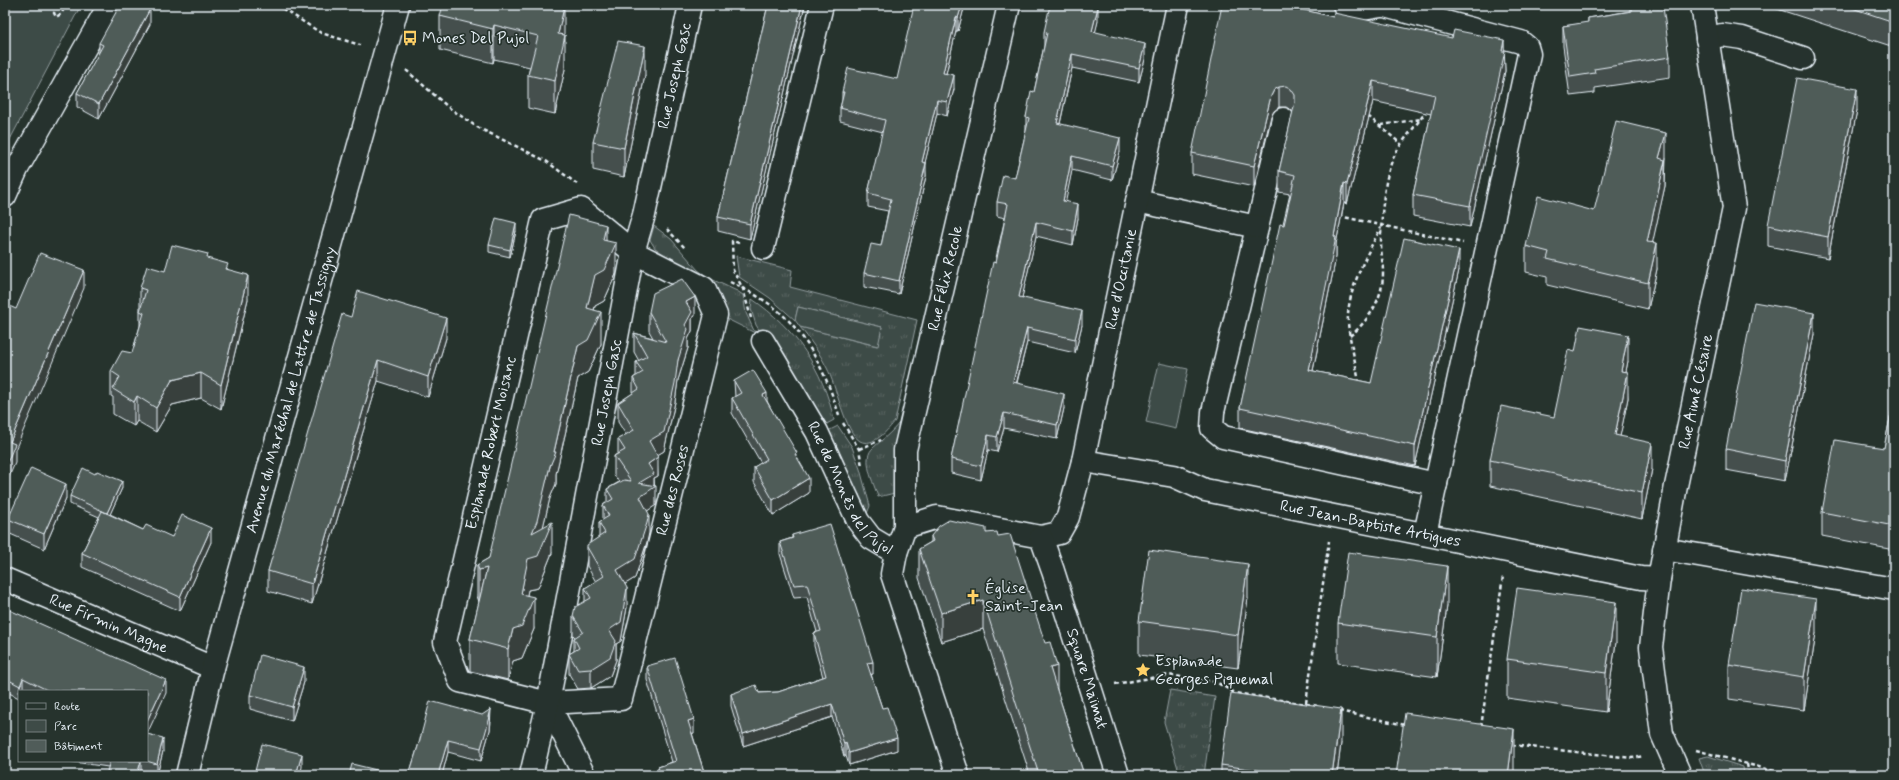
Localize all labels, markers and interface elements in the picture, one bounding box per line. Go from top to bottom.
street label: Rue Joseph Gasc [653,20,696,131]
place label: Mones Del Pujol [422,28,529,49]
bus stop icon: Mones Del Pujol [401,29,419,47]
street label: Rue Félix Recole [923,223,968,333]
street label: Rue d'Occitanie [1100,226,1142,332]
street label: Avenue du Maréchal de Lattre de Tassigny [241,244,341,535]
street label: Rue Aimé Césaire [1673,331,1718,451]
street label: Rue Joseph Gasc [586,337,627,448]
street label: Esplanade Robert Moisanc [461,354,521,532]
street label: Rue de Monès del Pujol [802,417,897,559]
street label: Rue des Roses [652,442,694,538]
street label: Rue Jean-Baptiste Artigues [1278,495,1463,552]
place label: Église Saint-Jean [985,578,1063,617]
church icon: Église Saint-Jean [964,588,982,606]
street label: Rue Firmin Magne [46,589,172,658]
street label: Square Maïmat [1061,626,1113,732]
place label: Esplanade Georges Piquemal [1155,651,1273,691]
place icon: Esplanade Georges Piquemal [1134,661,1152,679]
legend [18,690,148,762]
text: Route [54,699,80,715]
text: Parc [54,719,77,735]
text: Bâtiment [54,739,103,755]

